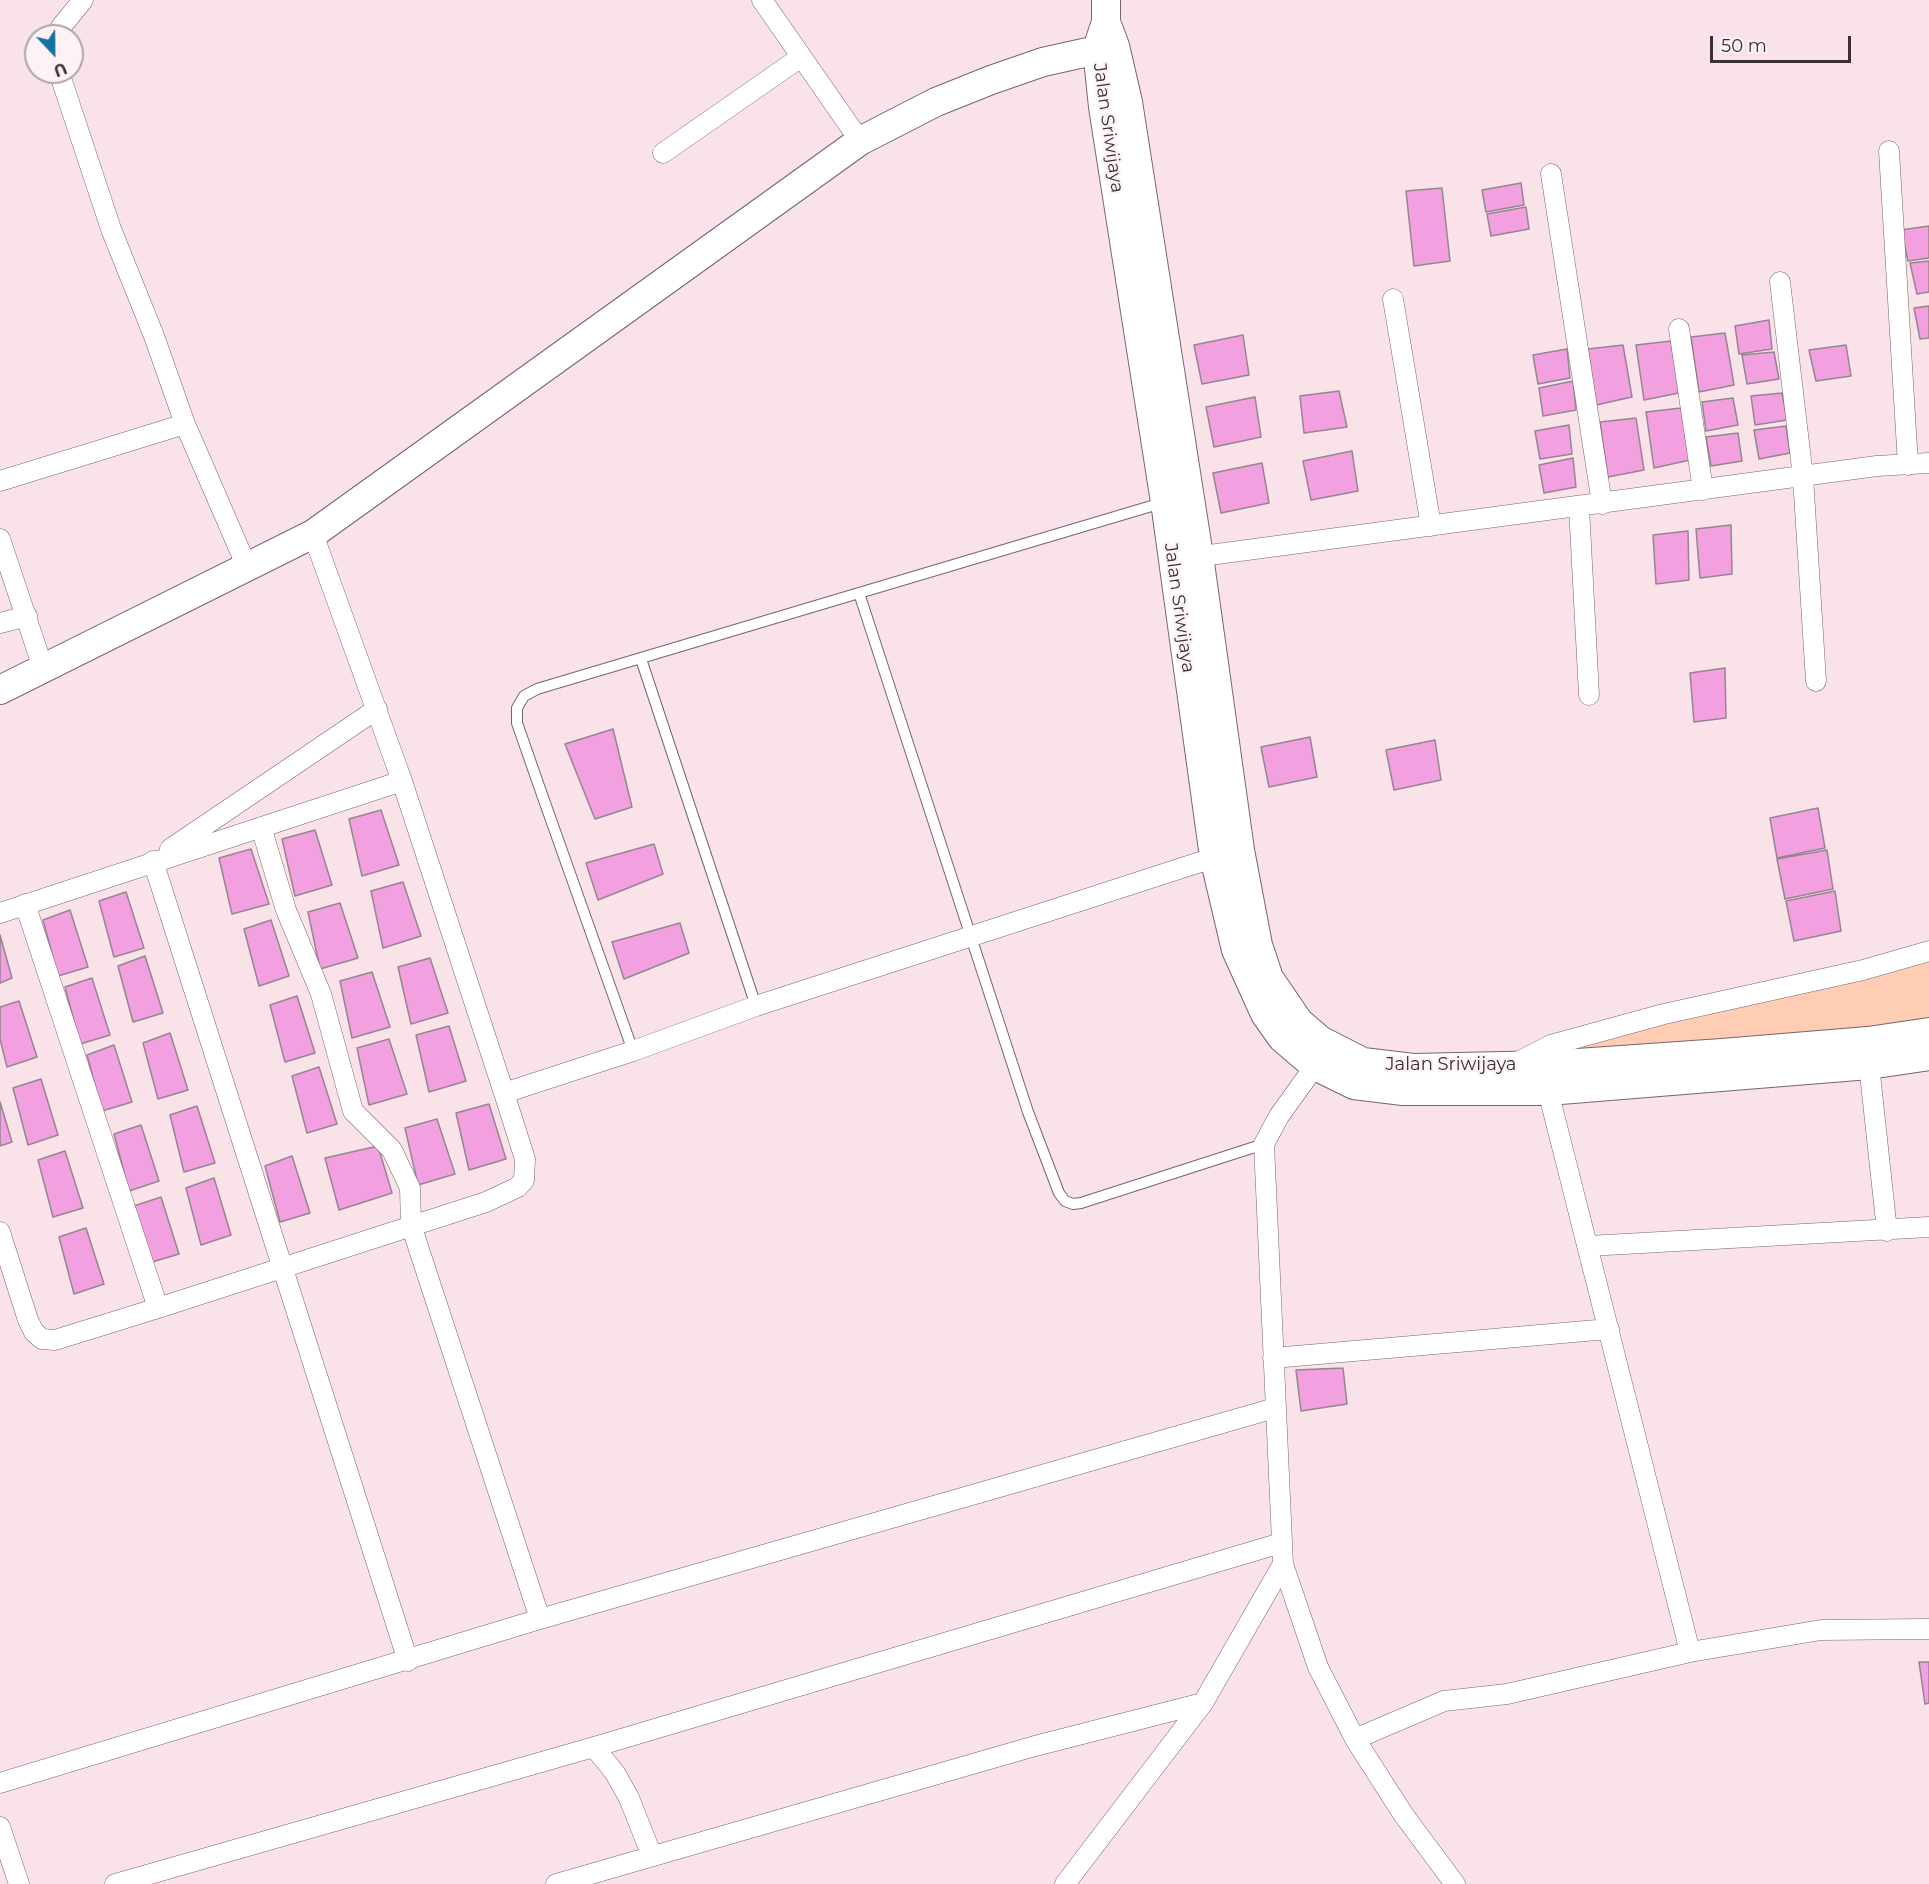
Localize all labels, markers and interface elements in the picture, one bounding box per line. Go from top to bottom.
north arrow [24,24,84,84]
scale bar [1713,24,1854,62]
text: 50 m [1721,35,1767,57]
text: U [51,58,70,80]
street label: Jalan Sriwijaya [1088,62,1128,194]
street label: Jalan Sriwijaya [1159,542,1199,674]
street label: Jalan Sriwijaya [1386,1054,1516,1076]

